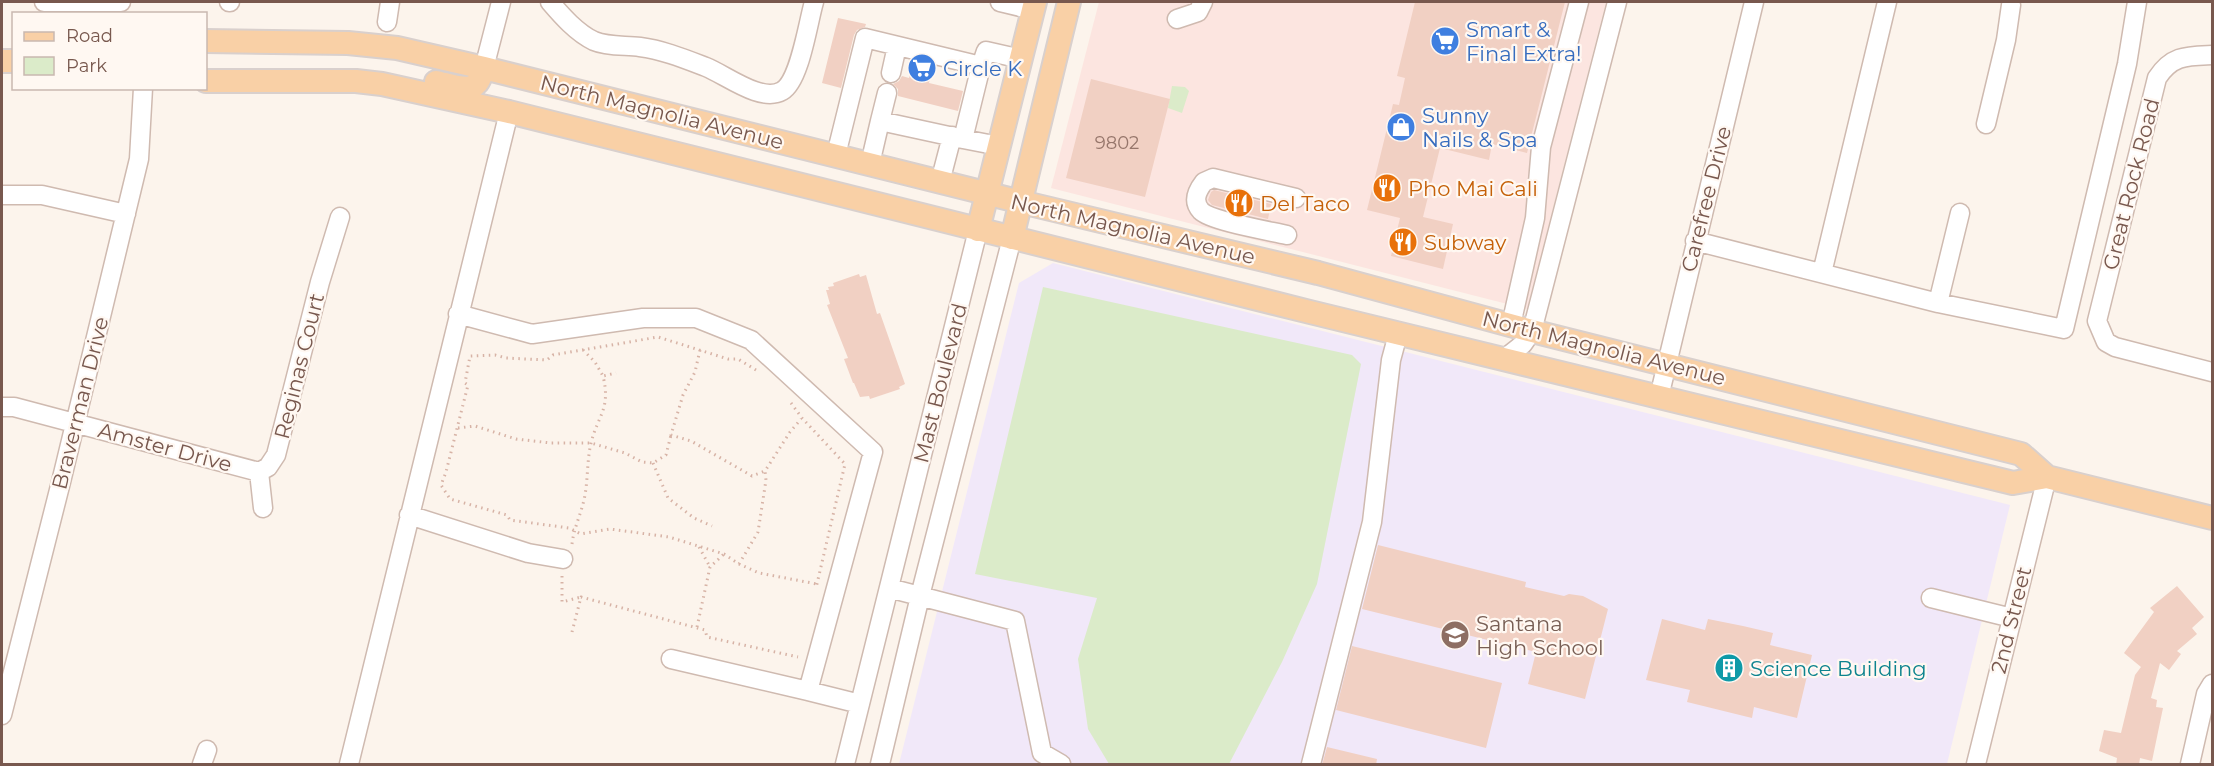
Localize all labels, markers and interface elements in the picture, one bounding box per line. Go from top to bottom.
legend [12,12,207,90]
place label: Smart & Final Extra! [1466,17,1582,66]
text: Road [66,25,113,47]
supermarket icon: Smart & Final Extra! [1429,25,1461,57]
supermarket icon: Circle K [906,52,938,84]
text: Park [66,55,107,77]
place label: Circle K [943,56,1022,81]
street label: North Magnolia Avenue [538,70,786,154]
street label: Great Rock Road [2098,96,2164,272]
place label: Sunny Nails & Spa [1422,103,1538,152]
shop icon: Sunny Nails & Spa [1385,111,1417,143]
street label: Carefree Drive [1676,124,1736,274]
house number: 9802 [1095,132,1139,154]
restaurant icon: Pho Mai Cali [1371,172,1403,204]
place label: Pho Mai Cali [1408,176,1538,201]
restaurant icon: Del Taco [1223,187,1255,219]
street label: North Magnolia Avenue [1008,189,1258,269]
place label: Del Taco [1260,191,1350,216]
restaurant icon: Subway [1387,226,1419,258]
place label: Subway [1424,230,1507,255]
street label: Reginas Court [269,291,329,441]
street label: Mast Boulevard [908,301,972,465]
street label: North Magnolia Avenue [1480,306,1728,390]
street label: Braverman Drive [46,314,114,492]
street label: Amster Drive [95,417,235,477]
street label: 2nd Street [1986,564,2036,676]
place label: Santana High School [1476,611,1604,660]
school or university icon: Santana High School [1439,619,1471,651]
building icon: Science Building [1713,652,1745,684]
place label: Science Building [1750,656,1927,681]

